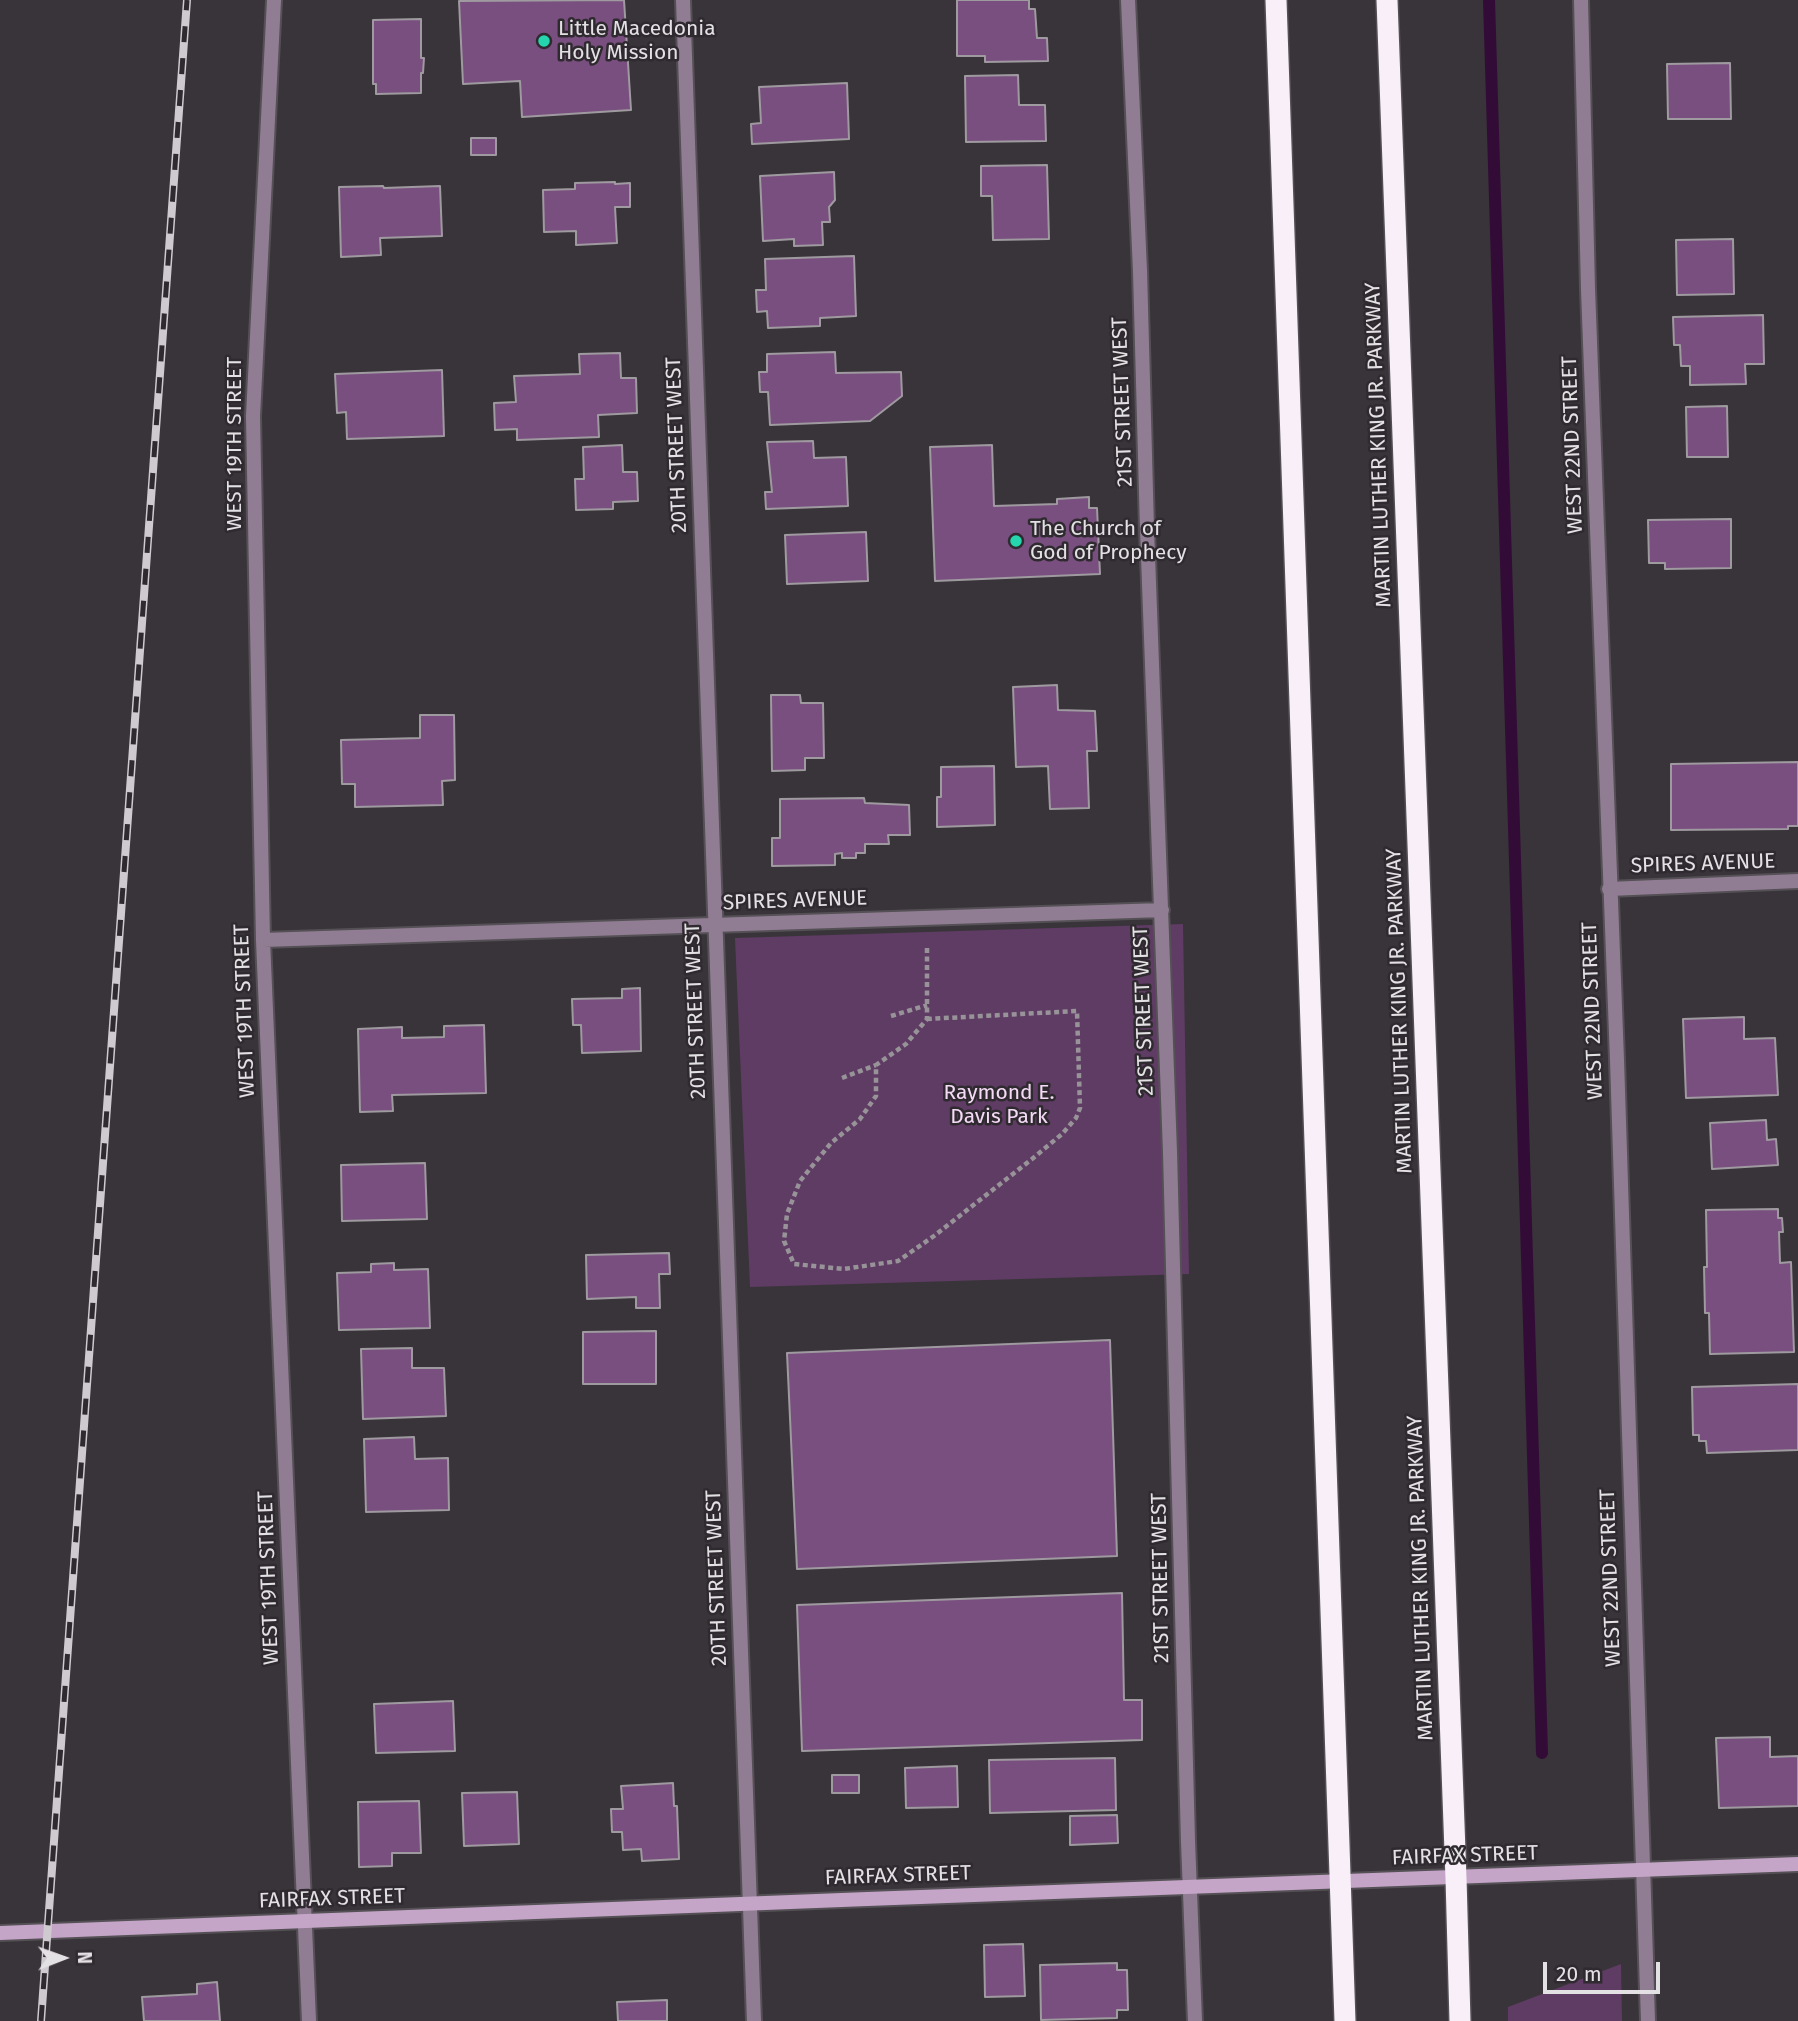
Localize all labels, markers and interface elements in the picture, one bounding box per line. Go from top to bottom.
place label: Little Macedonia Holy Mission [558,16,716,66]
marker: Little Macedonia Holy Mission [536,33,552,49]
street label: MARTIN LUTHER KING JR. PARKWAY [1361,282,1397,608]
street label: 21ST STREET WEST [1107,317,1139,487]
street label: WEST 22ND STREET [1557,356,1589,534]
street label: WEST 19TH STREET [222,357,248,531]
street label: 20TH STREET WEST [661,357,693,533]
place label: The Church of God of Prophecy [1030,516,1187,566]
marker: The Church of God of Prophecy [1008,533,1024,549]
street label: MARTIN LUTHER KING JR. PARKWAY [1382,848,1418,1174]
street label: SPIRES AVENUE [1630,849,1776,879]
street label: SPIRES AVENUE [722,886,868,916]
street label: WEST 22ND STREET [1577,922,1609,1100]
street label: 20TH STREET WEST [680,923,712,1099]
street label: WEST 19TH STREET [229,924,261,1098]
street label: 21ST STREET WEST [1128,926,1160,1096]
park label: Raymond E. Davis Park [944,1080,1054,1130]
street label: MARTIN LUTHER KING JR. PARKWAY [1403,1415,1439,1741]
street label: WEST 22ND STREET [1595,1489,1627,1667]
street label: 20TH STREET WEST [701,1490,733,1666]
street label: WEST 19TH STREET [253,1491,285,1665]
street label: 21ST STREET WEST [1147,1493,1175,1663]
street label: FAIRFAX STREET [1391,1841,1539,1871]
street label: FAIRFAX STREET [824,1861,972,1891]
street label: FAIRFAX STREET [258,1884,406,1914]
north arrow [28,1923,98,1993]
scale bar [1546,1948,1663,1992]
text: N [73,1951,96,1964]
text: 20 m [1556,1961,1602,1987]

